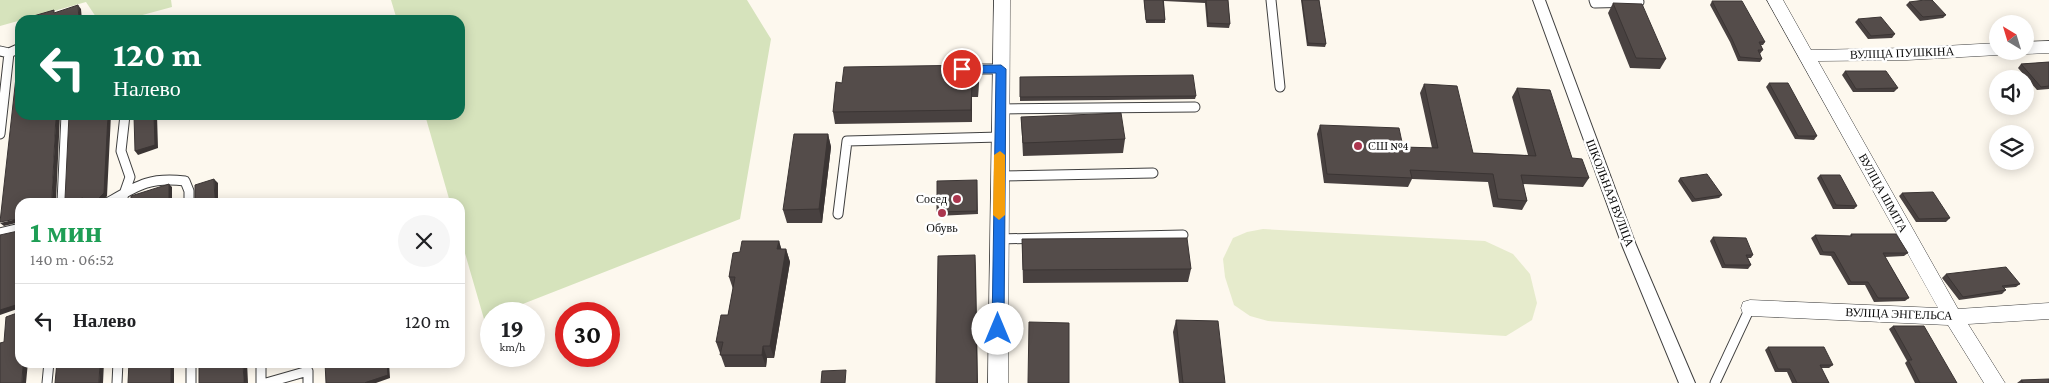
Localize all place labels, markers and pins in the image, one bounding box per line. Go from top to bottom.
pin [941,48,983,90]
place label: СШ №4 [1368,139,1409,153]
marker: СШ №4 [1352,140,1364,152]
place label: Сосед [916,192,947,206]
marker: Сосед [951,193,963,205]
marker: Обувь [936,207,948,219]
place label: Обувь [926,221,958,235]

